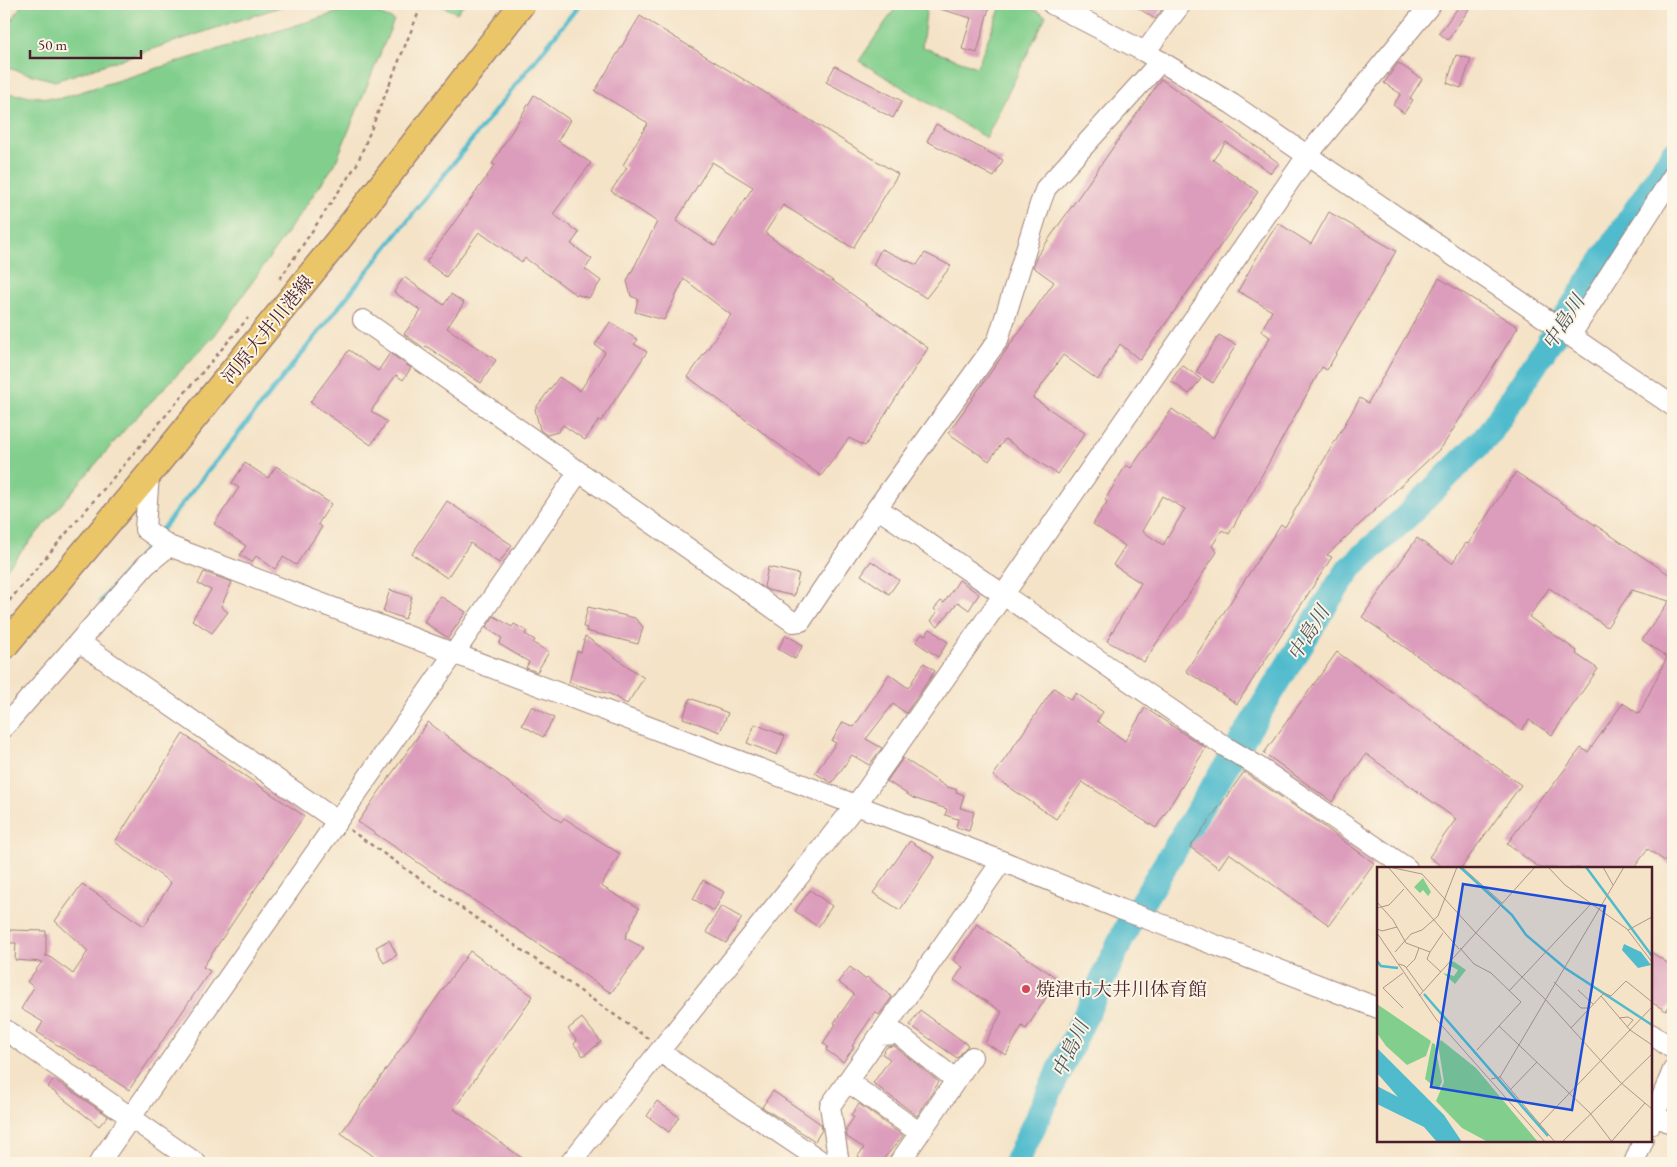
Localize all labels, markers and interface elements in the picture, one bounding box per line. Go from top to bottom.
scale bar [30,28,141,60]
text: 50 m [38,35,67,54]
street label: 河原大井川港線 [216,270,319,389]
water label: 中島川 [1536,288,1591,354]
water label: 中島川 [1281,599,1336,665]
inset map [1377,867,1652,1142]
place label: 焼津市大井川体育館 [1036,977,1207,1002]
marker: 焼津市大井川体育館 [1020,983,1032,995]
water label: 中島川 [1046,1015,1095,1082]

